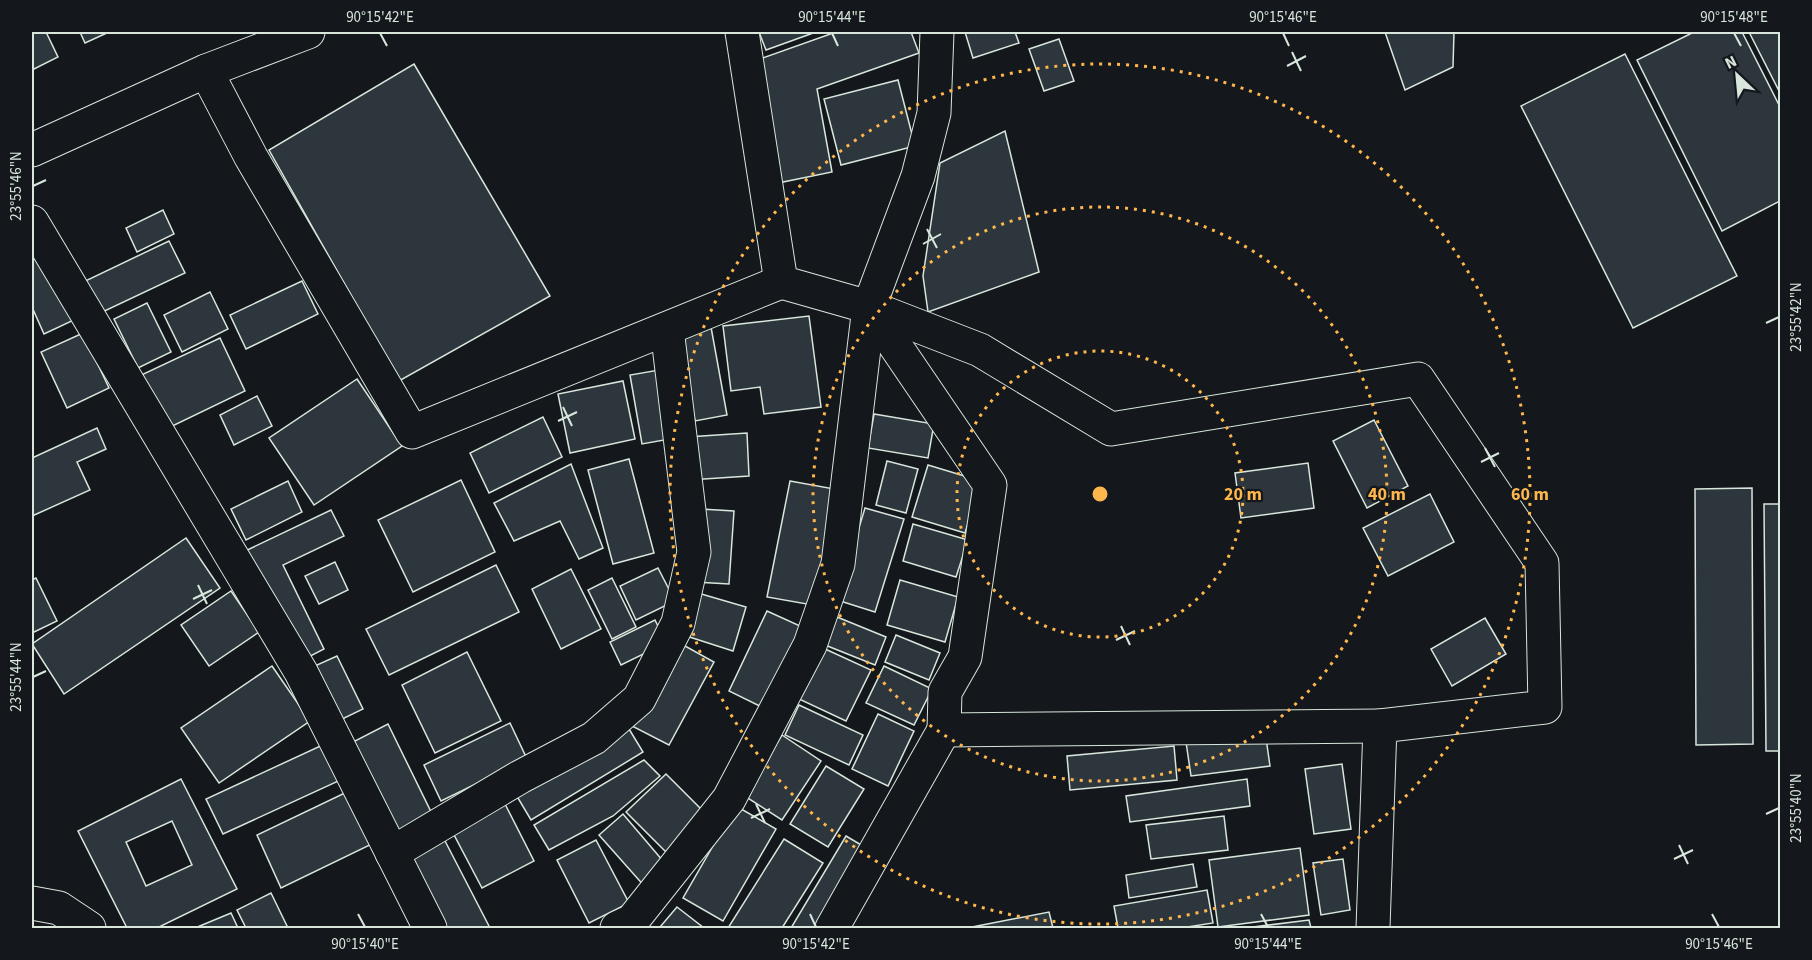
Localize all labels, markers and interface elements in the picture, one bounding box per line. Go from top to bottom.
text: 90°15'42"E [346,7,414,28]
text: 90°15'44"E [798,7,866,28]
text: 90°15'46"E [1249,7,1317,28]
text: 90°15'48"E [1700,7,1768,28]
north arrow [1707,45,1767,105]
text: N [1721,50,1740,75]
text: 23°55'46"N [6,151,27,221]
text: 23°55'42"N [1786,282,1807,352]
text: 20 m [1224,482,1262,507]
text: 40 m [1368,482,1406,507]
text: 60 m [1511,482,1549,507]
centre of rings [1090,484,1110,504]
text: 23°55'44"N [6,642,27,712]
text: 23°55'40"N [1786,773,1807,843]
text: 90°15'40"E [331,934,399,955]
text: 90°15'42"E [782,934,850,955]
text: 90°15'44"E [1234,934,1302,955]
text: 90°15'46"E [1685,934,1753,955]

